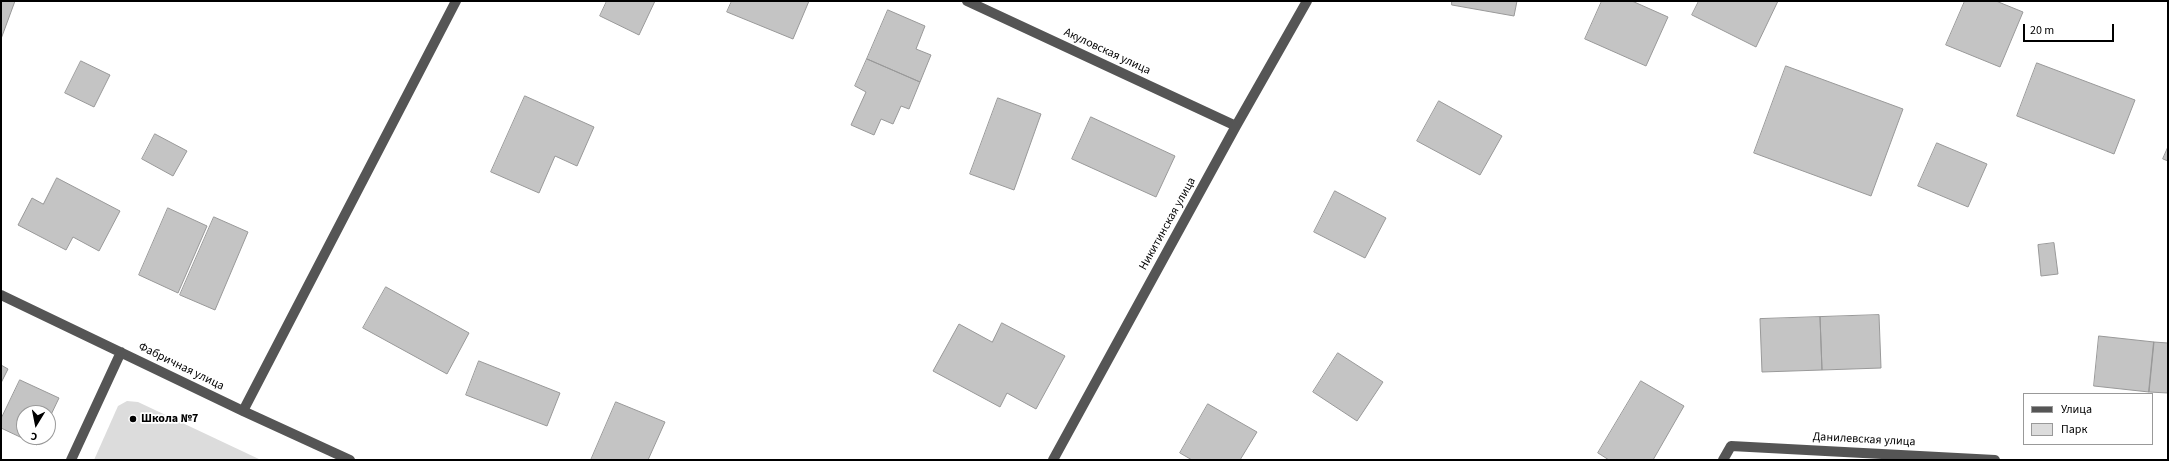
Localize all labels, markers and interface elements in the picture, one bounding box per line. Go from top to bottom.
scale bar [2025,16,2116,42]
text: 20 m [2030,22,2054,39]
street label: Акуловская улица [1061,26,1153,78]
street label: Никитинская улица [1137,175,1199,273]
street label: Фабричная улица [136,340,226,394]
legend [2023,393,2153,445]
text: Улица [2061,401,2092,418]
north arrow [16,405,56,445]
place label: Школа №7 [141,412,198,426]
marker: Школа №7 [128,414,138,424]
text: Парк [2061,421,2087,438]
text: С [30,428,38,444]
street label: Данилевская улица [1812,430,1916,450]

